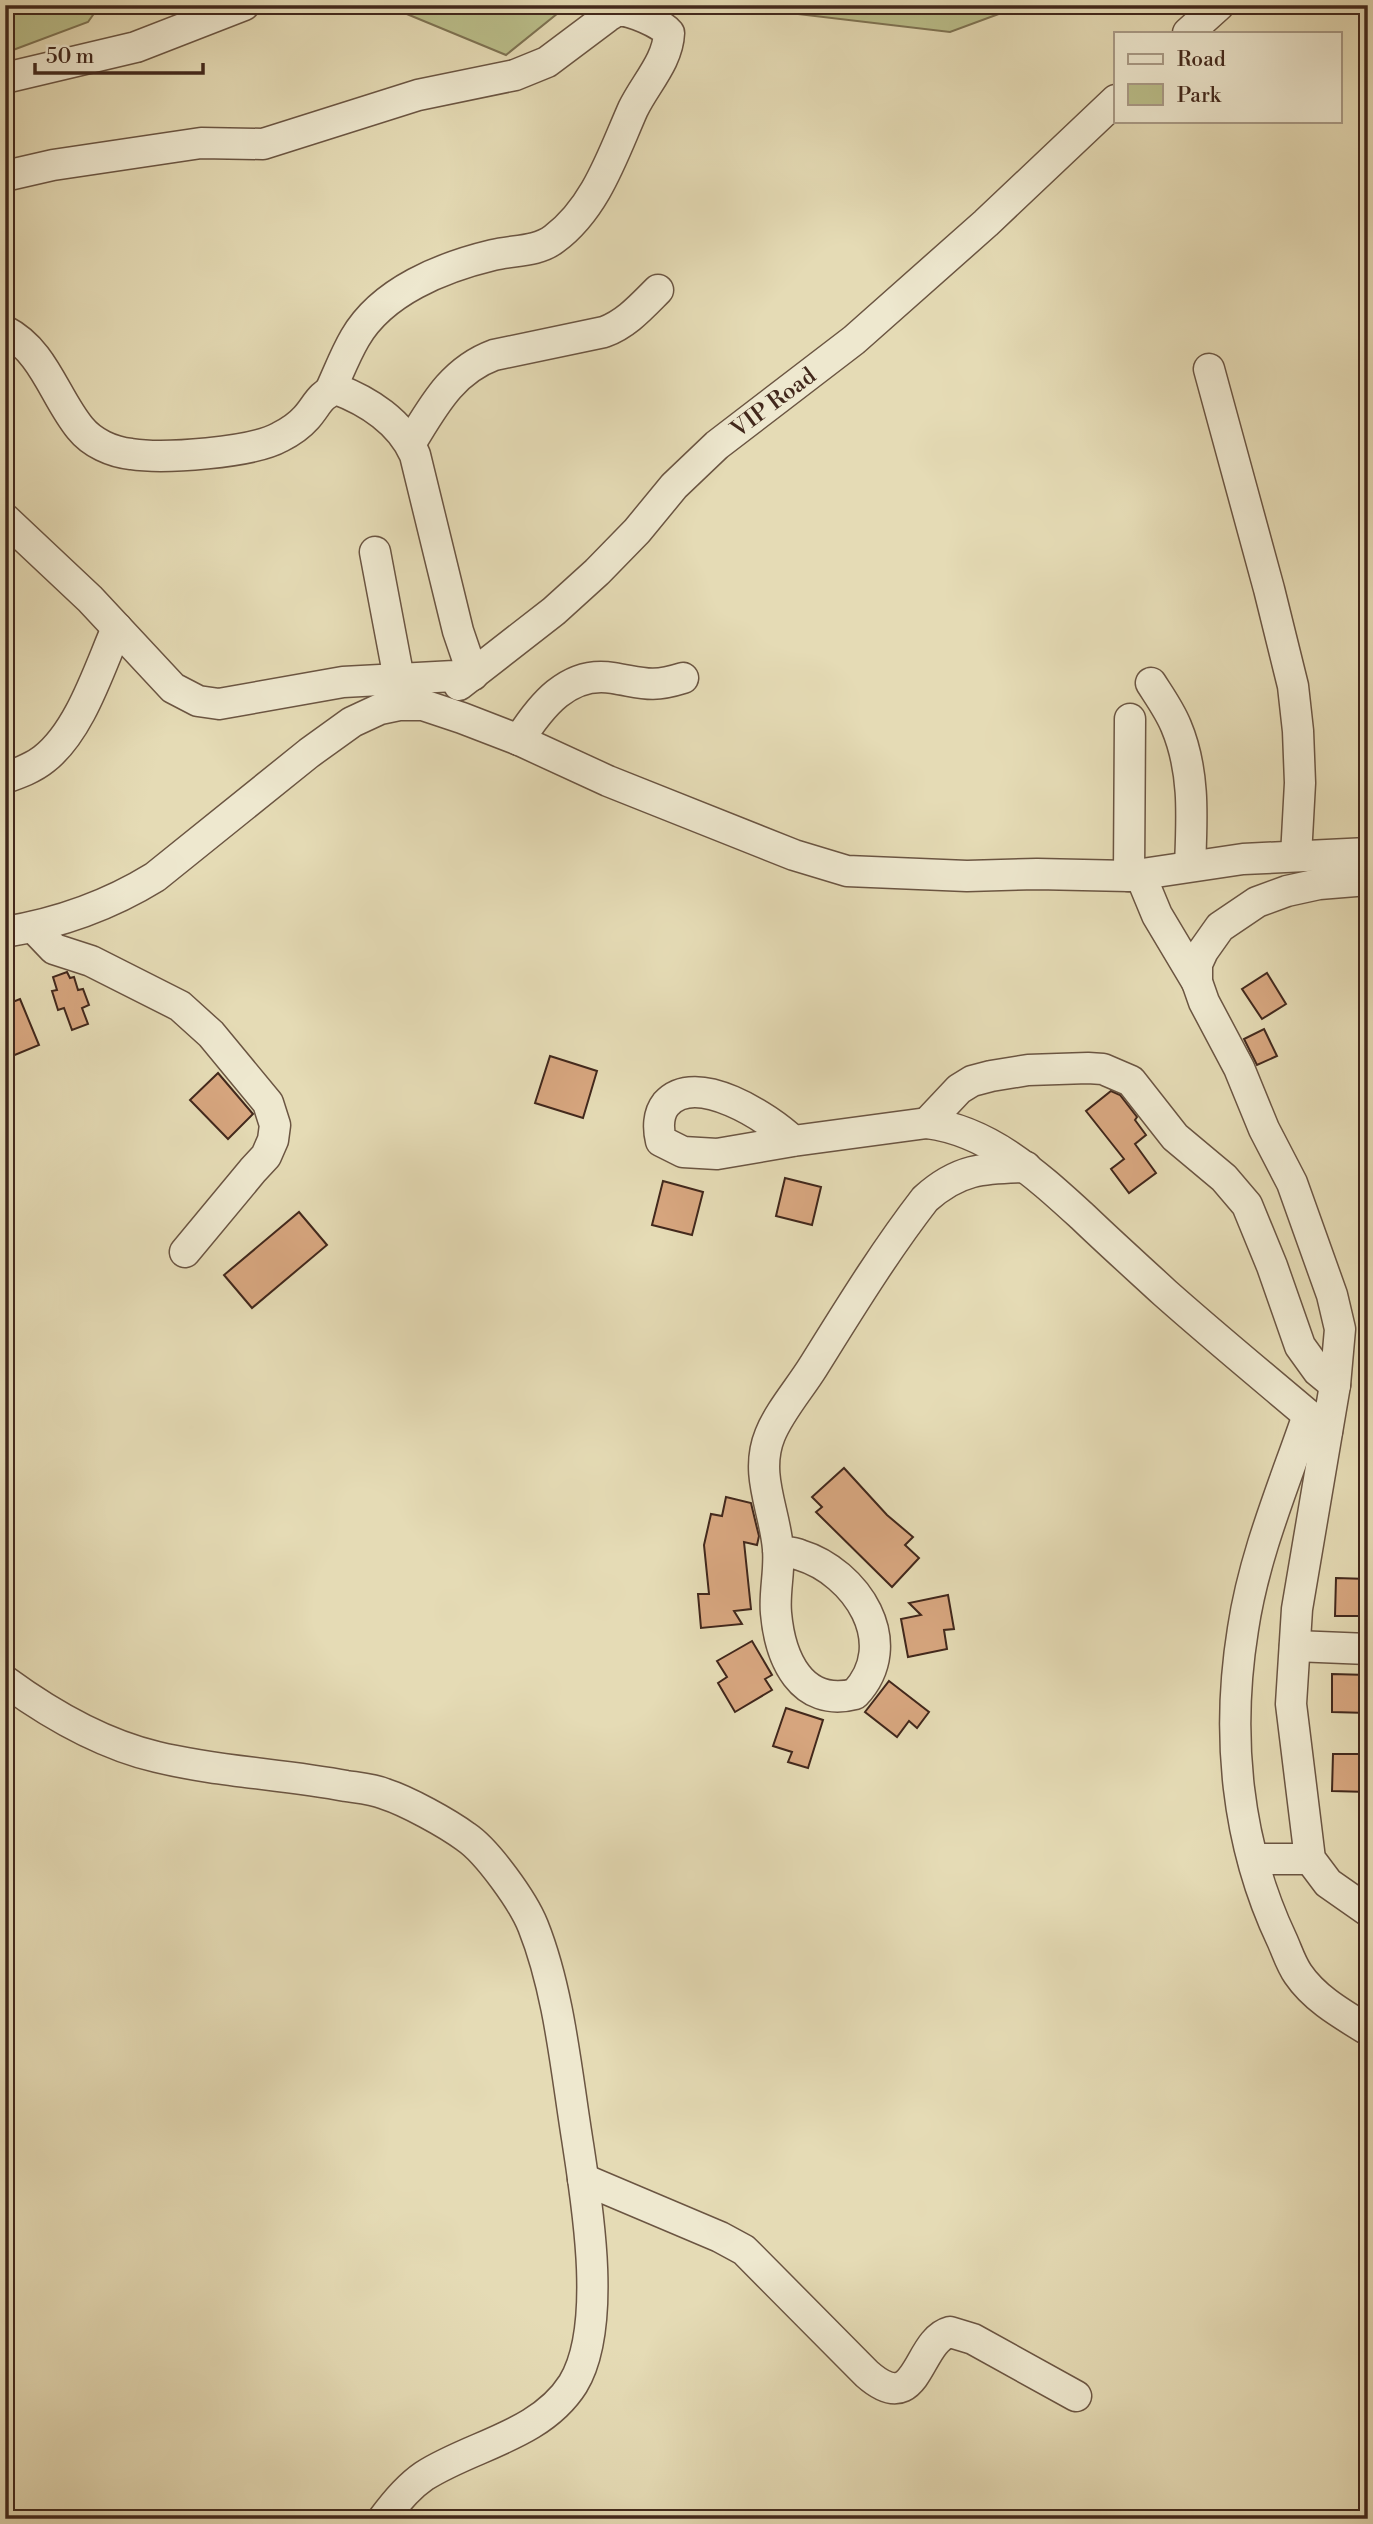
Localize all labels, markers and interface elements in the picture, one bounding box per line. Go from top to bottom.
scale bar [35,32,203,76]
legend [1114,32,1342,122]
text: 50 m [46,44,94,70]
text: Road [1177,47,1226,73]
text: Park [1177,83,1222,109]
street label: VIP Road [725,362,822,444]

